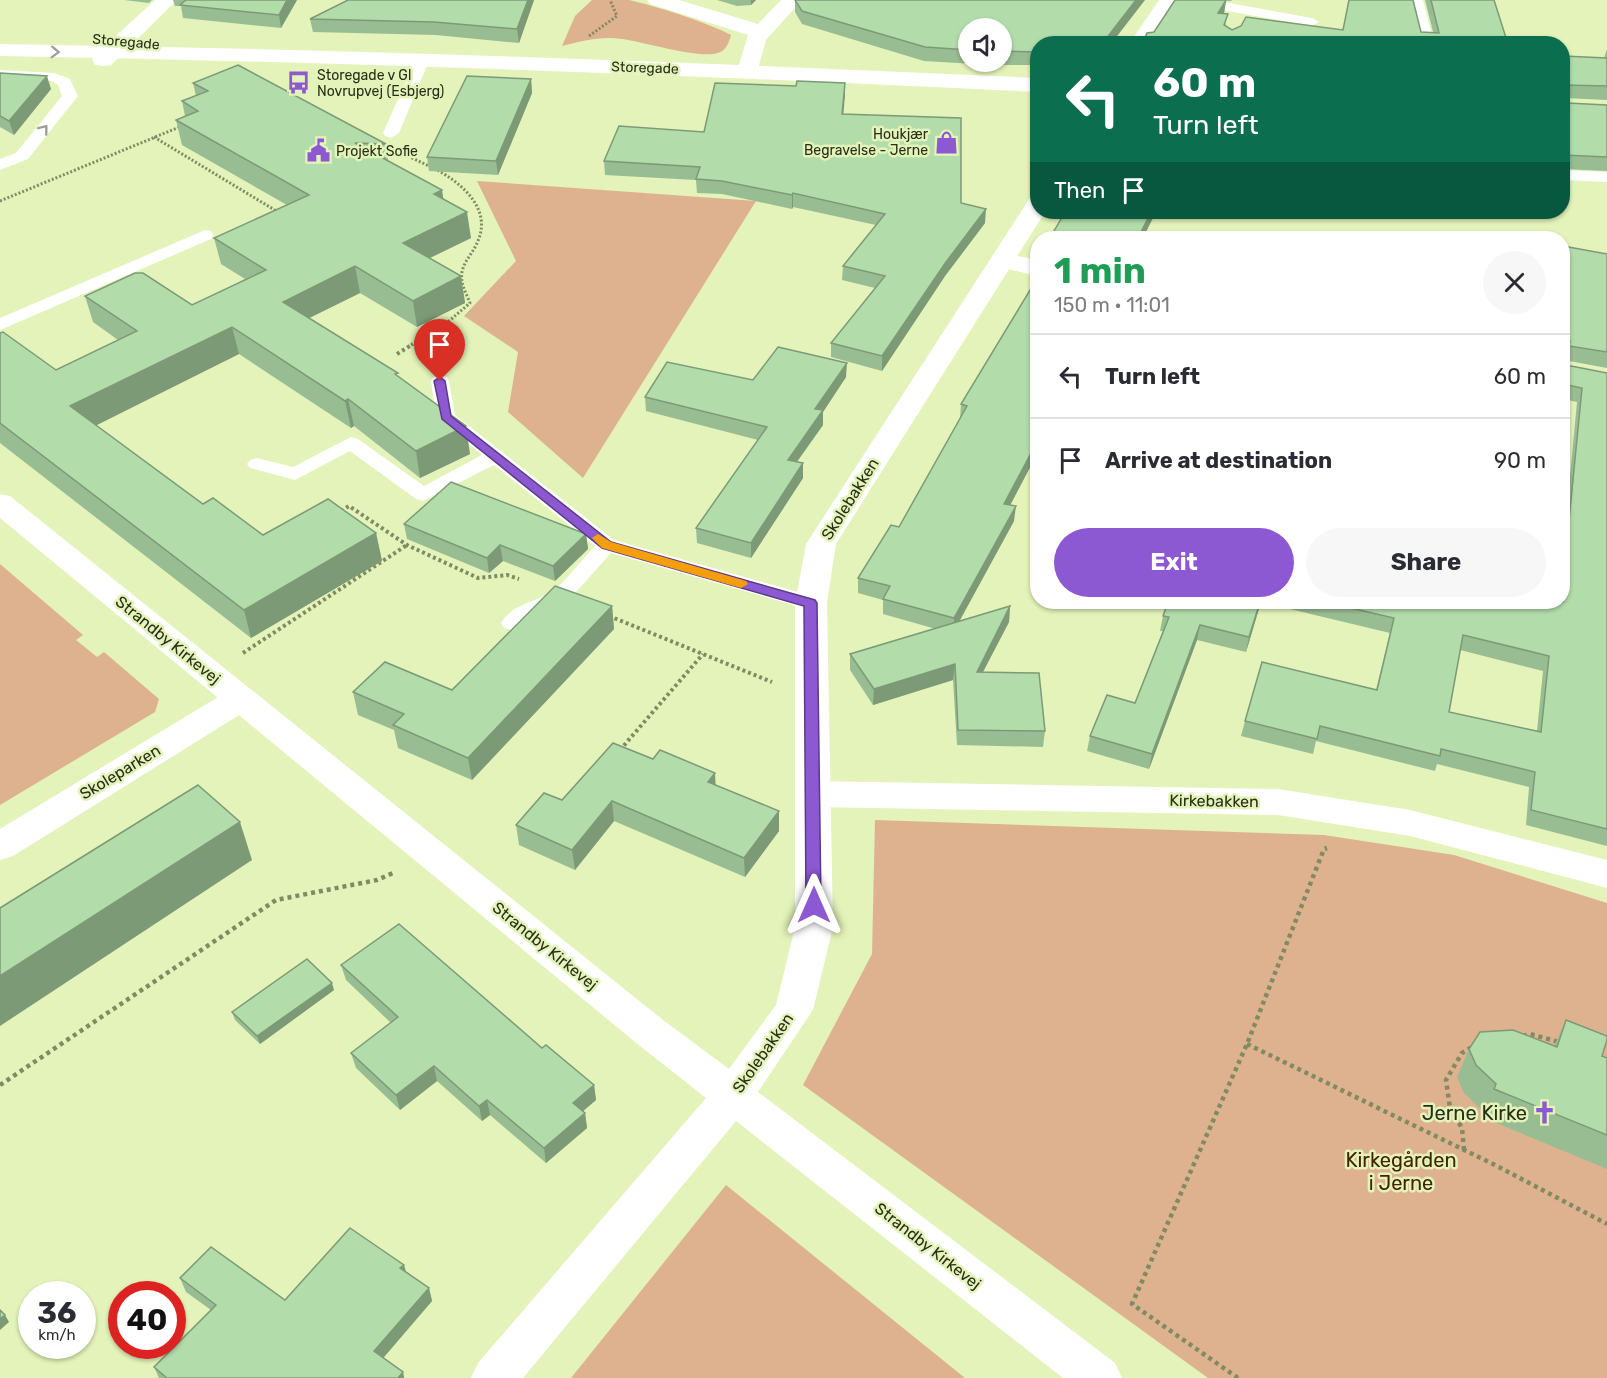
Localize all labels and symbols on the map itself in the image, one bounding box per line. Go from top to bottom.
street label: Storegade [92,31,161,53]
one-way arrow [50,46,59,58]
street label: Storegade [611,58,679,78]
place label: Storegade v Gl Novrupvej (Esbjerg) [317,67,444,100]
bus stop icon: Storegade v Gl Novrupvej (Esbjerg) [286,70,312,96]
one-way arrow [36,125,47,136]
place label: Houkjær Begravelse - Jerne [804,126,929,159]
shop icon: Houkjær Begravelse - Jerne [933,129,959,155]
public building icon: Projekt Sofie [305,138,331,164]
place label: Projekt Sofie [336,143,418,160]
pin [414,319,465,381]
street label: Skolebakken [817,455,883,543]
street label: Strandby Kirkevej [112,592,224,688]
street label: Skoleparken [76,740,164,804]
street label: Kirkebakken [1169,791,1259,811]
position arrow [782,873,846,937]
street label: Strandby Kirkevej [489,898,601,994]
street label: Skolebakken [729,1009,797,1097]
church icon: Jerne Kirke [1532,1100,1558,1126]
place label: Jerne Kirke [1422,1101,1527,1125]
park label: Kirkegården i Jerne [1345,1148,1457,1195]
street label: Strandby Kirkevej [871,1199,985,1293]
speed limit sign: 40 [108,1281,186,1359]

